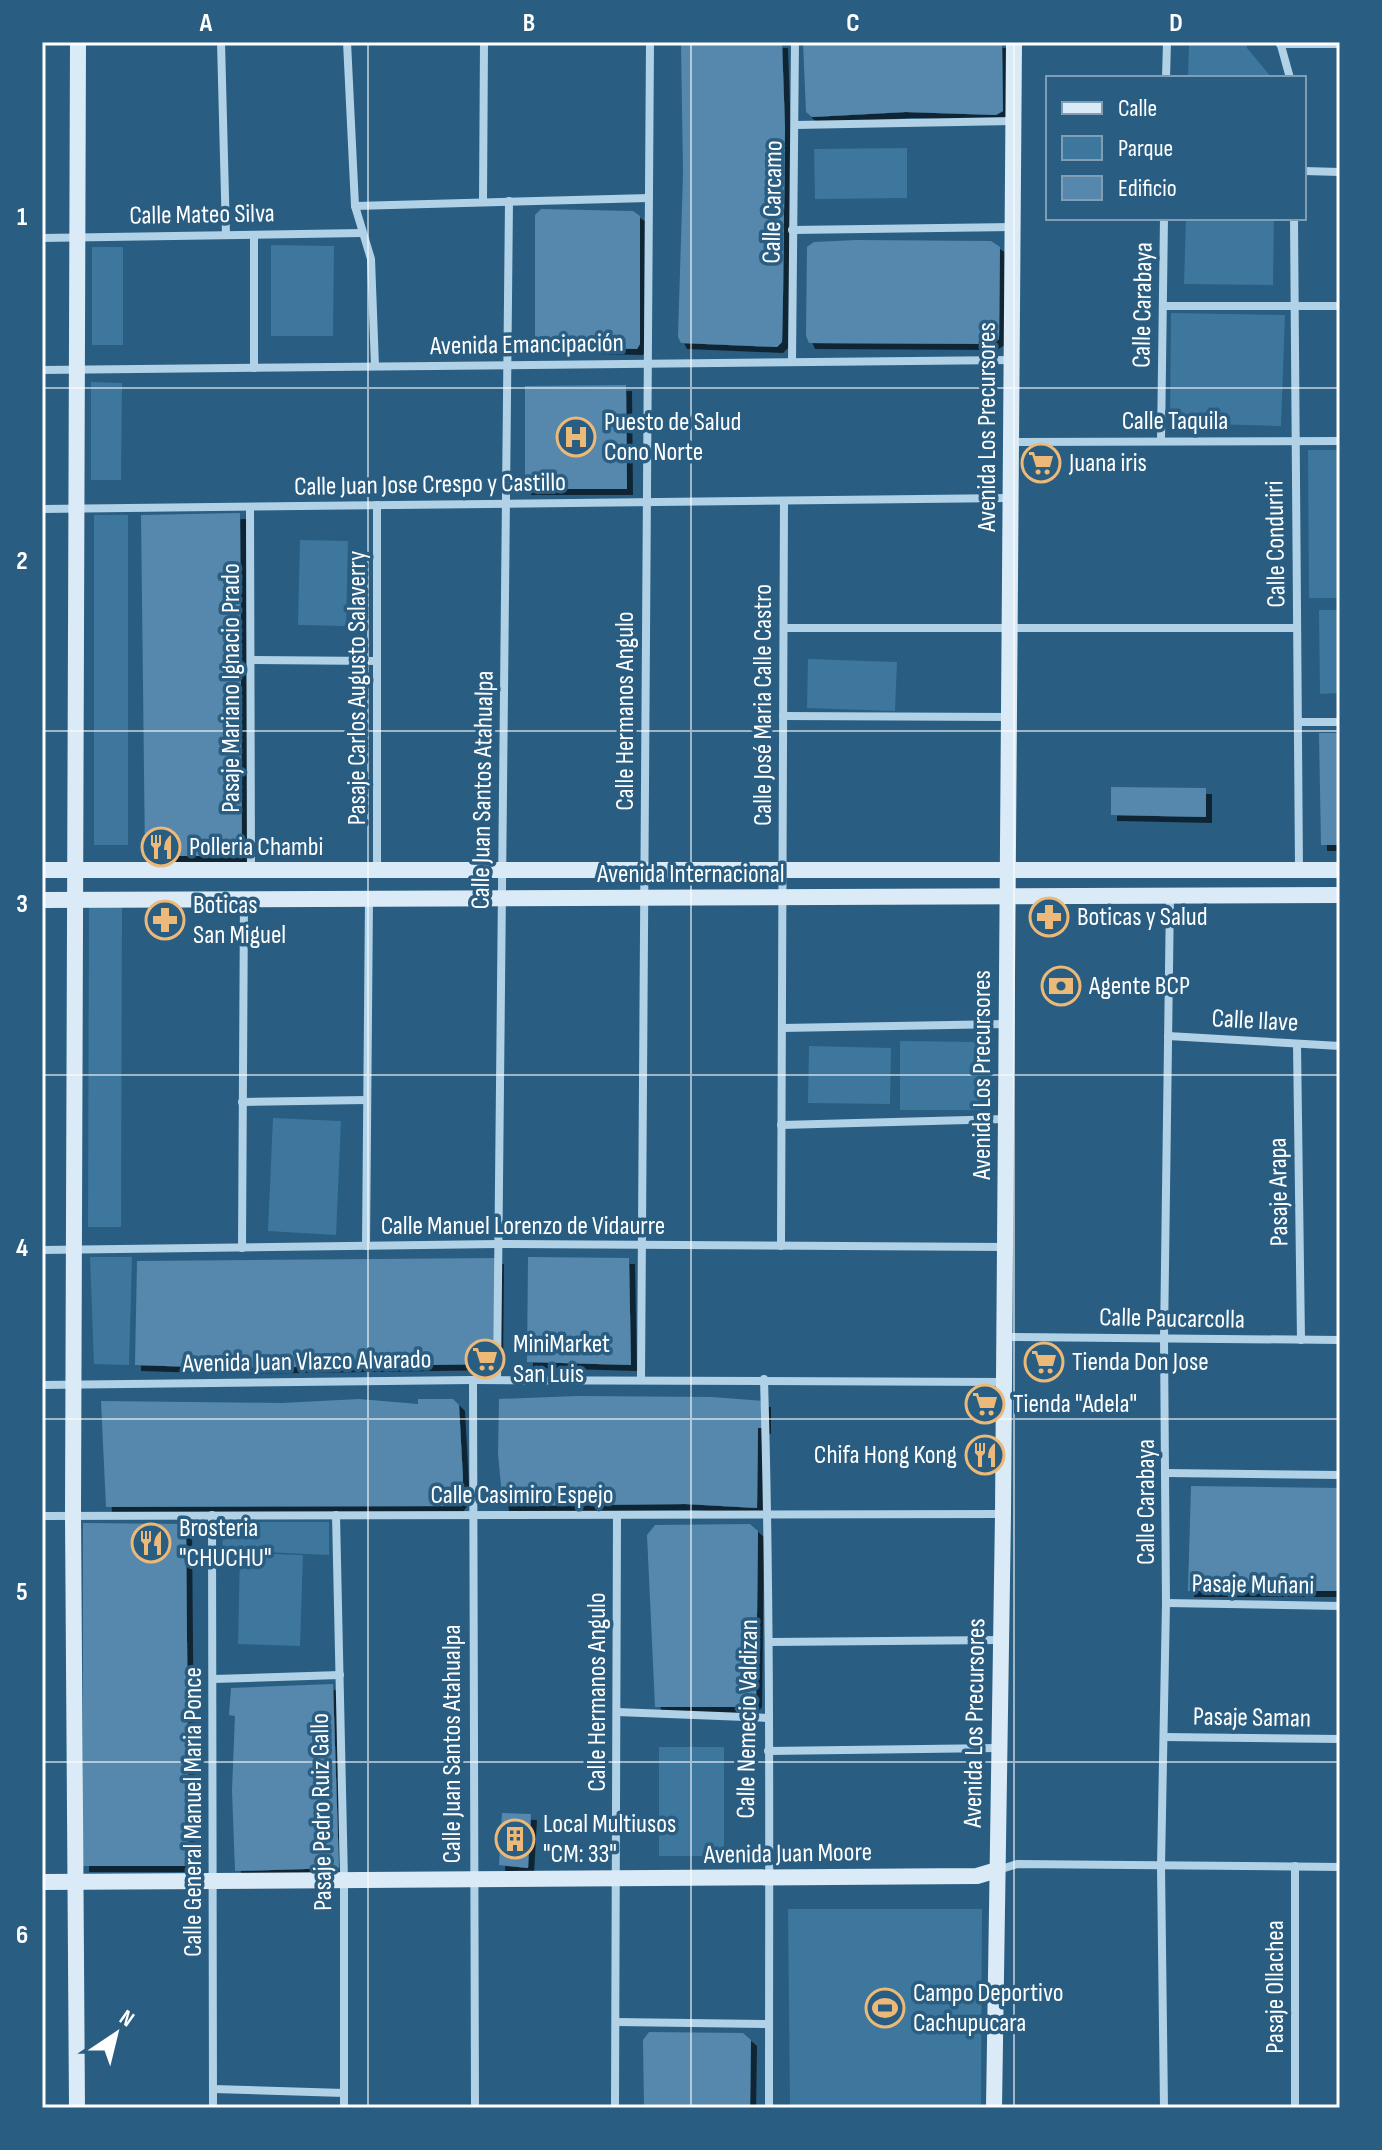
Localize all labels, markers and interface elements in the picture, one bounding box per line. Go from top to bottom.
text: A [199,8,213,39]
text: B [523,8,535,39]
text: C [846,8,860,39]
text: D [1169,8,1183,39]
legend [1046,76,1306,220]
text: Calle [1118,94,1157,123]
text: Parque [1118,134,1173,163]
street label: Calle Carcamo [756,140,790,264]
text: Edificio [1118,174,1177,203]
street label: Calle Mateo Silva [129,198,275,232]
text: 1 [17,202,27,233]
street label: Calle Carabaya [1126,242,1160,368]
street label: Avenida Los Precursores [972,322,1003,533]
street label: Avenida Emancipación [429,328,624,362]
street label: Calle Taquila [1122,406,1228,437]
place label: Puesto de Salud Cono Norte [604,407,741,468]
hospital icon: Puesto de Salud Cono Norte [555,416,597,458]
supermarket icon: Juana iris [1020,442,1062,484]
place label: Juana iris [1068,448,1147,479]
street label: Calle Juan Jose Crespo y Castillo [294,467,566,503]
street label: Calle Conduriri [1259,480,1293,608]
text: 2 [16,546,28,577]
street label: Pasaje Carlos Augusto Salaverry [342,551,373,825]
street label: Pasaje Mariano Ignacio Prado [216,563,247,813]
street label: Calle José Maria Calle Castro [748,584,779,826]
street label: Calle Hermanos Angulo [610,611,641,811]
street label: Calle Juan Santos Atahualpa [465,670,501,910]
restaurant icon: Polleria Chambi [140,826,182,868]
place label: Polleria Chambi [189,832,323,863]
street label: Avenida Internacional [596,859,785,890]
text: 3 [16,889,28,920]
place label: Boticas San Miguel [193,890,286,951]
pharmacy icon: Boticas y Salud [1028,896,1070,938]
pharmacy icon: Boticas San Miguel [144,899,186,941]
place label: Boticas y Salud [1077,902,1208,933]
bank icon: Agente BCP [1040,965,1082,1007]
street label: Avenida Los Precursores [967,970,998,1181]
place label: Agente BCP [1088,971,1190,1002]
street label: Calle Ilave [1211,1003,1299,1039]
street label: Pasaje Arapa [1263,1137,1295,1247]
street label: Calle Manuel Lorenzo de Vidaurre [381,1211,665,1242]
text: 4 [16,1233,28,1264]
street label: Calle Paucarcolla [1099,1302,1245,1336]
place label: MiniMarket San Luis [513,1329,610,1390]
supermarket icon: MiniMarket San Luis [464,1338,506,1380]
supermarket icon: Tienda Don Jose [1023,1341,1065,1383]
street label: Avenida Juan Vlazco Alvarado [181,1344,432,1380]
place label: Tienda Don Jose [1072,1347,1209,1378]
supermarket icon: Tienda "Adela" [964,1383,1006,1425]
place label: Tienda "Adela" [1013,1389,1137,1420]
restaurant icon: Chifa Hong Kong [964,1434,1006,1476]
street label: Calle Carabaya [1131,1439,1162,1565]
place label: Chifa Hong Kong [814,1440,957,1471]
street label: Calle Casimiro Espejo [431,1480,614,1511]
place label: Brosteria "CHUCHU" [179,1513,272,1574]
restaurant icon: Brosteria "CHUCHU" [130,1522,172,1564]
street label: Pasaje Muñani [1191,1568,1315,1602]
text: 5 [16,1577,28,1608]
street label: Calle Hermanos Angulo [582,1592,613,1792]
street label: Avenida Los Precursores [958,1618,992,1829]
street label: Calle Nemecio Valdizan [731,1619,765,1819]
street label: Calle Juan Santos Atahualpa [437,1625,468,1863]
street label: Calle General Manuel Maria Ponce [178,1667,209,1957]
street label: Pasaje Saman [1193,1701,1311,1735]
street label: Pasaje Pedro Ruiz Gallo [305,1713,339,1911]
place label: Local Multiusos "CM: 33" [543,1809,676,1870]
building icon: Local Multiusos "CM: 33" [494,1818,536,1860]
street label: Avenida Juan Moore [703,1837,872,1871]
text: 6 [16,1920,28,1951]
street label: Pasaje Ollachea [1260,1920,1291,2054]
place label: Campo Deportivo Cachupucara [913,1978,1064,2039]
sports icon: Campo Deportivo Cachupucara [864,1987,906,2029]
north arrow [76,1994,156,2074]
text: N [114,2004,139,2033]

